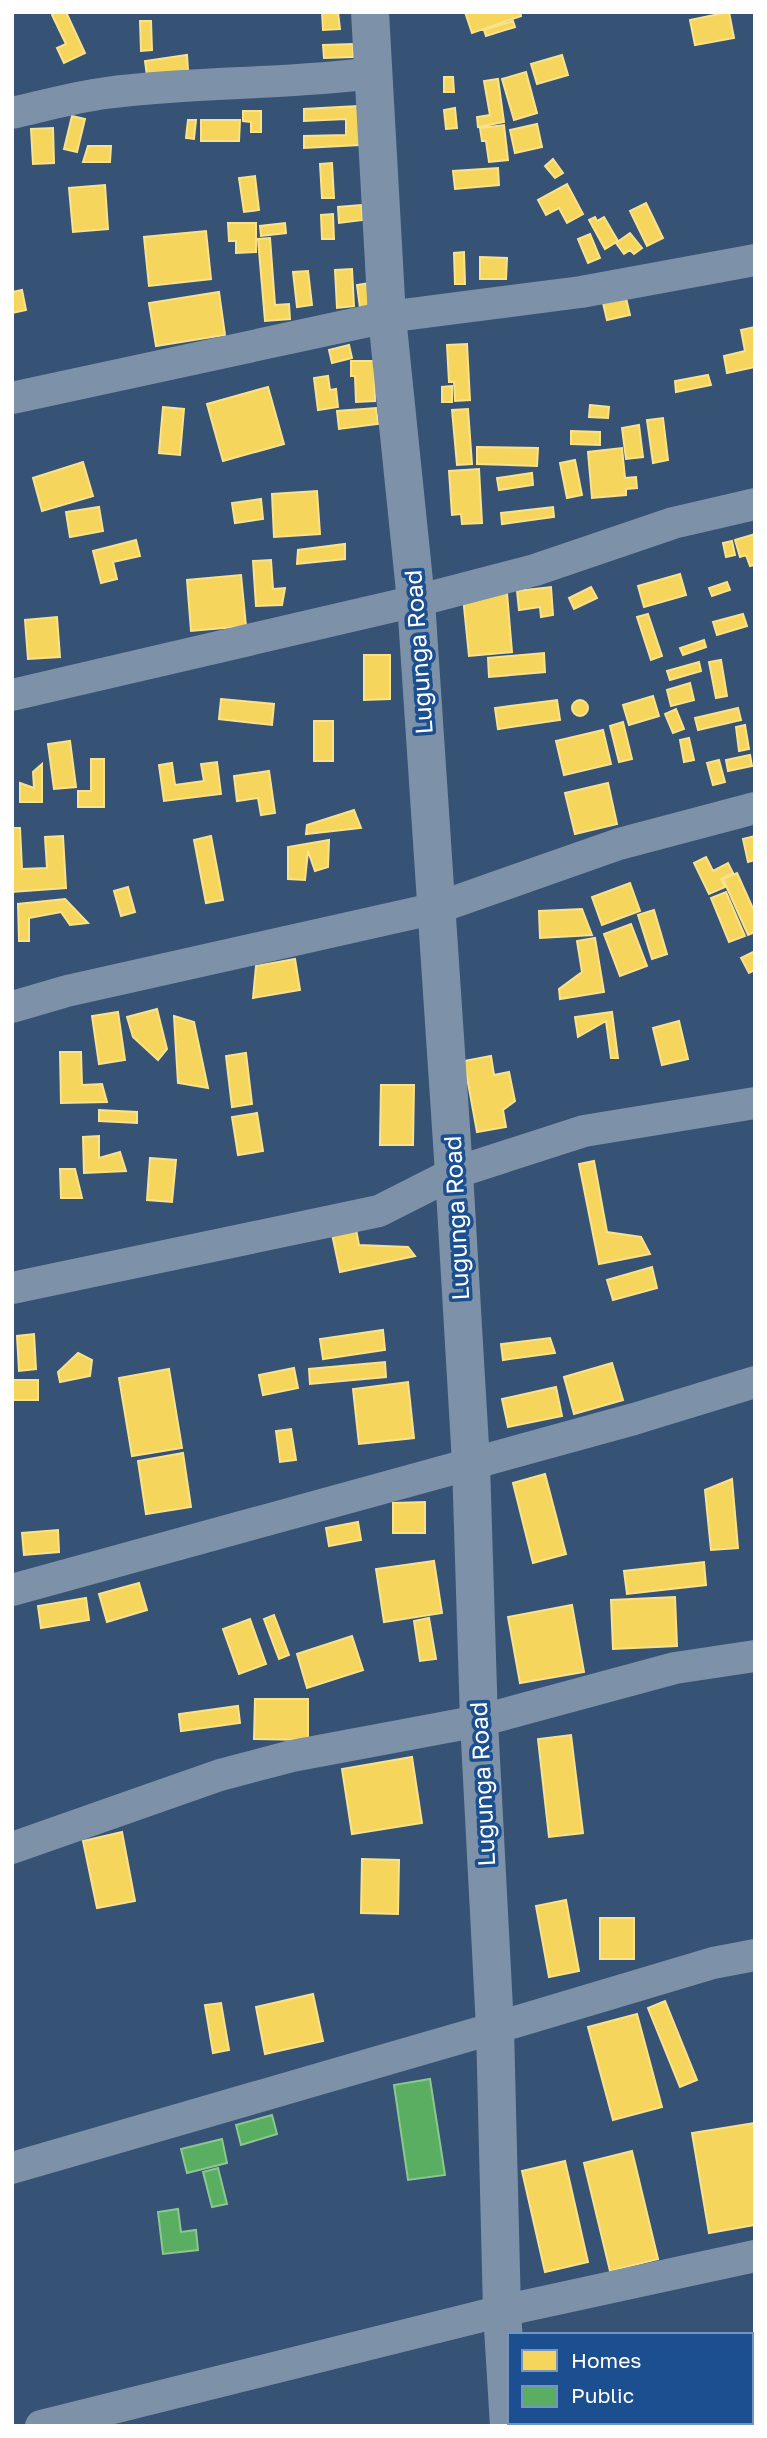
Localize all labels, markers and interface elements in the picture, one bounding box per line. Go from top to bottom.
street label: Lugunga Road [397,569,438,735]
street label: Lugunga Road [437,1135,474,1301]
street label: Lugunga Road [463,1701,500,1867]
legend [508,2333,753,2424]
text: Homes [571,2347,641,2373]
text: Public [571,2382,634,2408]

